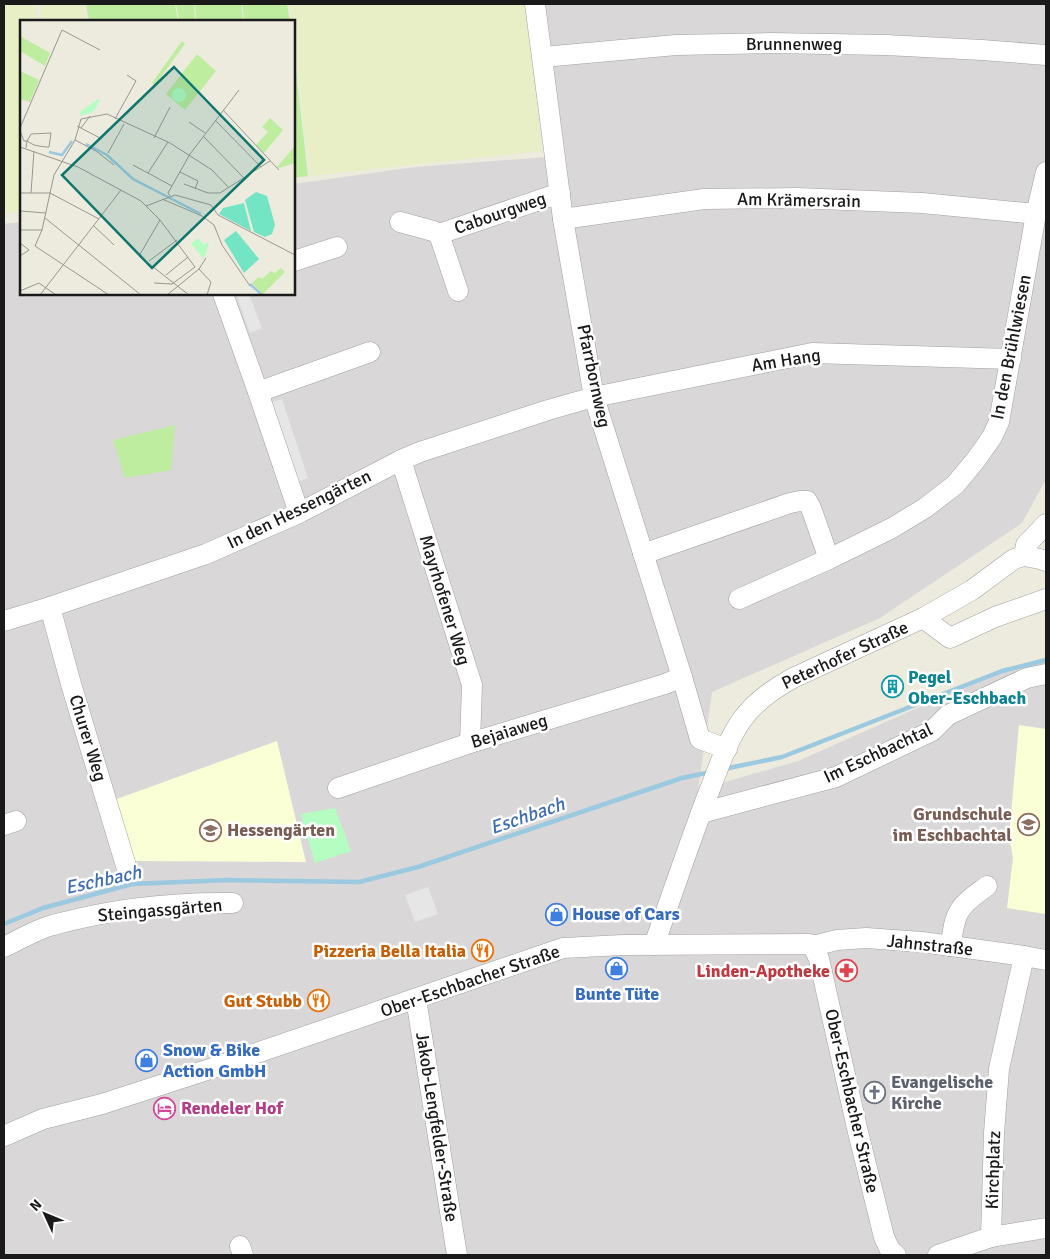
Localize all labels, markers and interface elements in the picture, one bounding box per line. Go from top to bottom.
inset map [20,20,295,295]
street label: Brunnenweg [746,33,842,55]
street label: Cabourgweg [451,187,549,239]
street label: Am Krämersrain [737,188,861,212]
street label: In den Brühlwiesen [986,273,1036,421]
street label: Pfarrbornweg [572,322,616,430]
street label: Am Hang [750,344,822,376]
street label: In den Hessengärten [223,465,375,553]
street label: Mayrhofener Weg [415,532,475,668]
street label: Peterhofer Straße [778,616,912,694]
place label: Pegel Ober-Eschbach [908,666,1026,709]
building icon: Pegel Ober-Eschbach [880,675,904,699]
street label: Churer Weg [64,692,112,784]
street label: Bejaiaweg [468,709,550,753]
street label: Im Eschbachtal [820,718,936,788]
water label: Eschbach [487,792,568,840]
place label: Grundschule im Eschbachtal [893,803,1012,846]
school or university icon: Grundschule im Eschbachtal [1016,812,1040,836]
school or university icon: Hessengärten [199,818,223,842]
place label: Hessengärten [227,819,335,841]
water label: Eschbach [63,860,144,900]
street label: Steingassgärten [97,894,223,926]
shop icon: House of Cars [544,902,568,926]
place label: House of Cars [572,903,680,925]
street label: Jahnstraße [886,930,974,960]
restaurant icon: Pizzeria Bella Italia [470,939,494,963]
place label: Pizzeria Bella Italia [313,940,466,962]
street label: Ober-Eschbacher Straße [377,940,563,1022]
shop icon: Bunte Tüte [605,957,629,981]
pharmacy icon: Linden-Apotheke [834,959,858,983]
place label: Linden-Apotheke [696,960,830,982]
place label: Bunte Tüte [575,983,659,1005]
restaurant icon: Gut Stubb [306,989,330,1013]
place label: Gut Stubb [224,990,302,1012]
street label: Ober-Eschbacher Straße [820,1007,884,1195]
street label: Jakob-Lengfelder-Straße [411,1031,463,1223]
place label: Snow & Bike Action GmbH [163,1039,266,1082]
shop icon: Snow & Bike Action GmbH [135,1048,159,1072]
place label: Evangelische Kirche [891,1071,993,1114]
church icon: Evangelische Kirche [863,1080,887,1104]
hotel icon: Rendeler Hof [153,1096,177,1120]
place label: Rendeler Hof [181,1097,284,1119]
street label: Kirchplatz [981,1130,1005,1210]
north arrow [20,1189,70,1239]
text: N [27,1196,46,1215]

